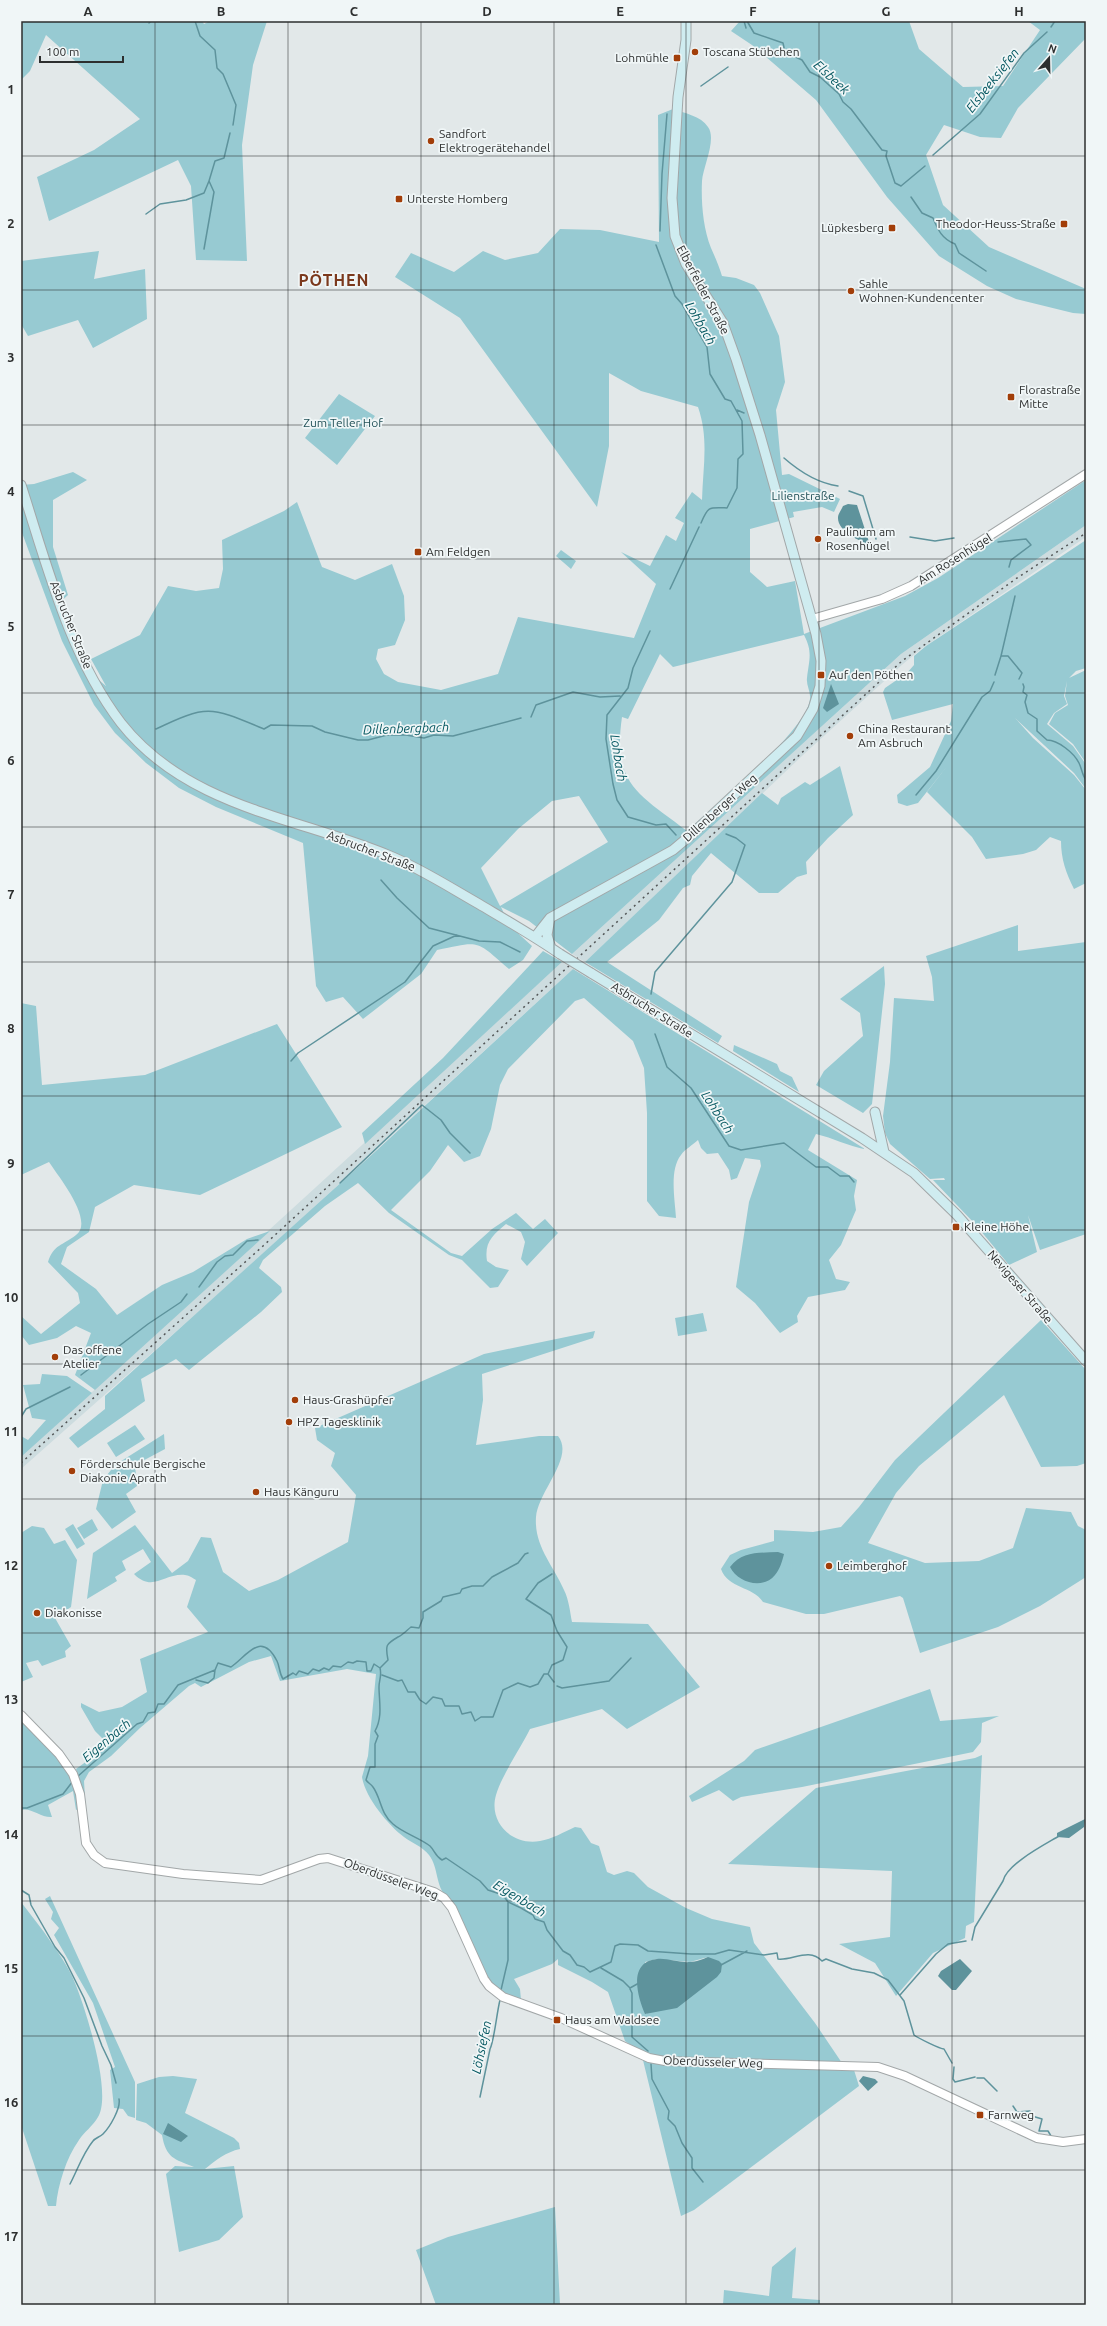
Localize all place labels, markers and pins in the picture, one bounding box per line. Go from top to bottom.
place label: Toscana Stübchen [703,45,800,58]
marker: Toscana Stübchen [690,47,700,57]
place label: Lohmühle [615,51,669,64]
marker: Lohmühle [672,53,682,63]
place label: Sandfort Elektrogerätehandel [439,127,550,154]
marker: Sandfort Elektrogerätehandel [426,136,436,146]
place label: Unterste Homberg [407,192,508,205]
marker: Unterste Homberg [394,194,404,204]
place label: Theodor-Heuss-Straße [936,217,1056,230]
marker: Theodor-Heuss-Straße [1059,219,1069,229]
place label: Lüpkesberg [821,221,884,234]
marker: Lüpkesberg [887,223,897,233]
place label: Sahle Wohnen-Kundencenter [859,277,984,304]
marker: Sahle Wohnen-Kundencenter [846,286,856,296]
place label: Florastraße Mitte [1019,383,1081,410]
marker: Florastraße Mitte [1006,392,1016,402]
place label: Paulinum am Rosenhügel [826,525,895,552]
marker: Paulinum am Rosenhügel [813,534,823,544]
place label: Am Feldgen [426,545,490,558]
marker: Am Feldgen [413,547,423,557]
place label: Auf den Pöthen [829,668,913,681]
marker: Auf den Pöthen [816,670,826,680]
place label: China Restaurant Am Asbruch [858,722,950,749]
marker: China Restaurant Am Asbruch [845,731,855,741]
place label: Kleine Höhe [964,1220,1029,1233]
marker: Kleine Höhe [951,1222,961,1232]
place label: Das offene Atelier [63,1343,122,1370]
marker: Das offene Atelier [50,1352,60,1362]
place label: Haus-Grashüpfer [303,1393,394,1406]
marker: Haus-Grashüpfer [290,1395,300,1405]
place label: HPZ Tagesklinik [297,1415,381,1428]
marker: HPZ Tagesklinik [284,1417,294,1427]
place label: Förderschule Bergische Diakonie Aprath [80,1457,206,1484]
marker: Förderschule Bergische Diakonie Aprath [67,1466,77,1476]
place label: Haus Känguru [264,1485,339,1498]
marker: Haus Känguru [251,1487,261,1497]
place label: Leimberghof [837,1559,907,1572]
marker: Leimberghof [824,1561,834,1571]
place label: Diakonisse [45,1606,102,1619]
marker: Diakonisse [32,1608,42,1618]
place label: Haus am Waldsee [565,2013,659,2026]
marker: Haus am Waldsee [552,2015,562,2025]
place label: Farnweg [988,2108,1034,2121]
marker: Farnweg [975,2110,985,2120]

